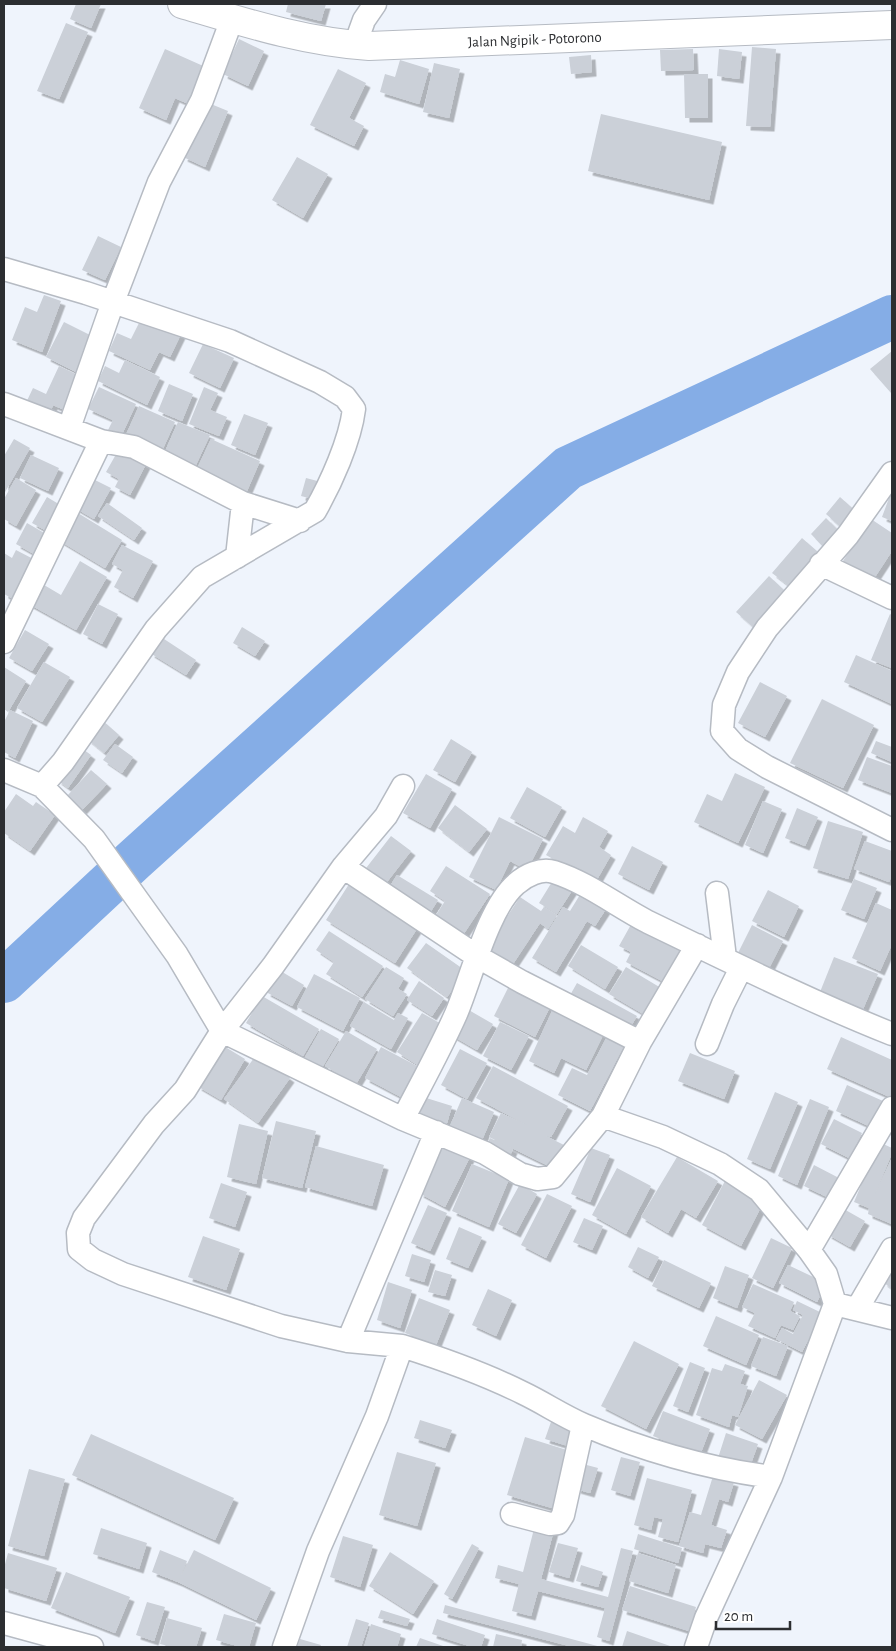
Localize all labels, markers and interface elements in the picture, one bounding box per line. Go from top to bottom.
street label: Jalan Ngipik - Potorono [468,30,602,50]
scale bar [716,1598,790,1630]
text: 20 m [724,1609,753,1624]

